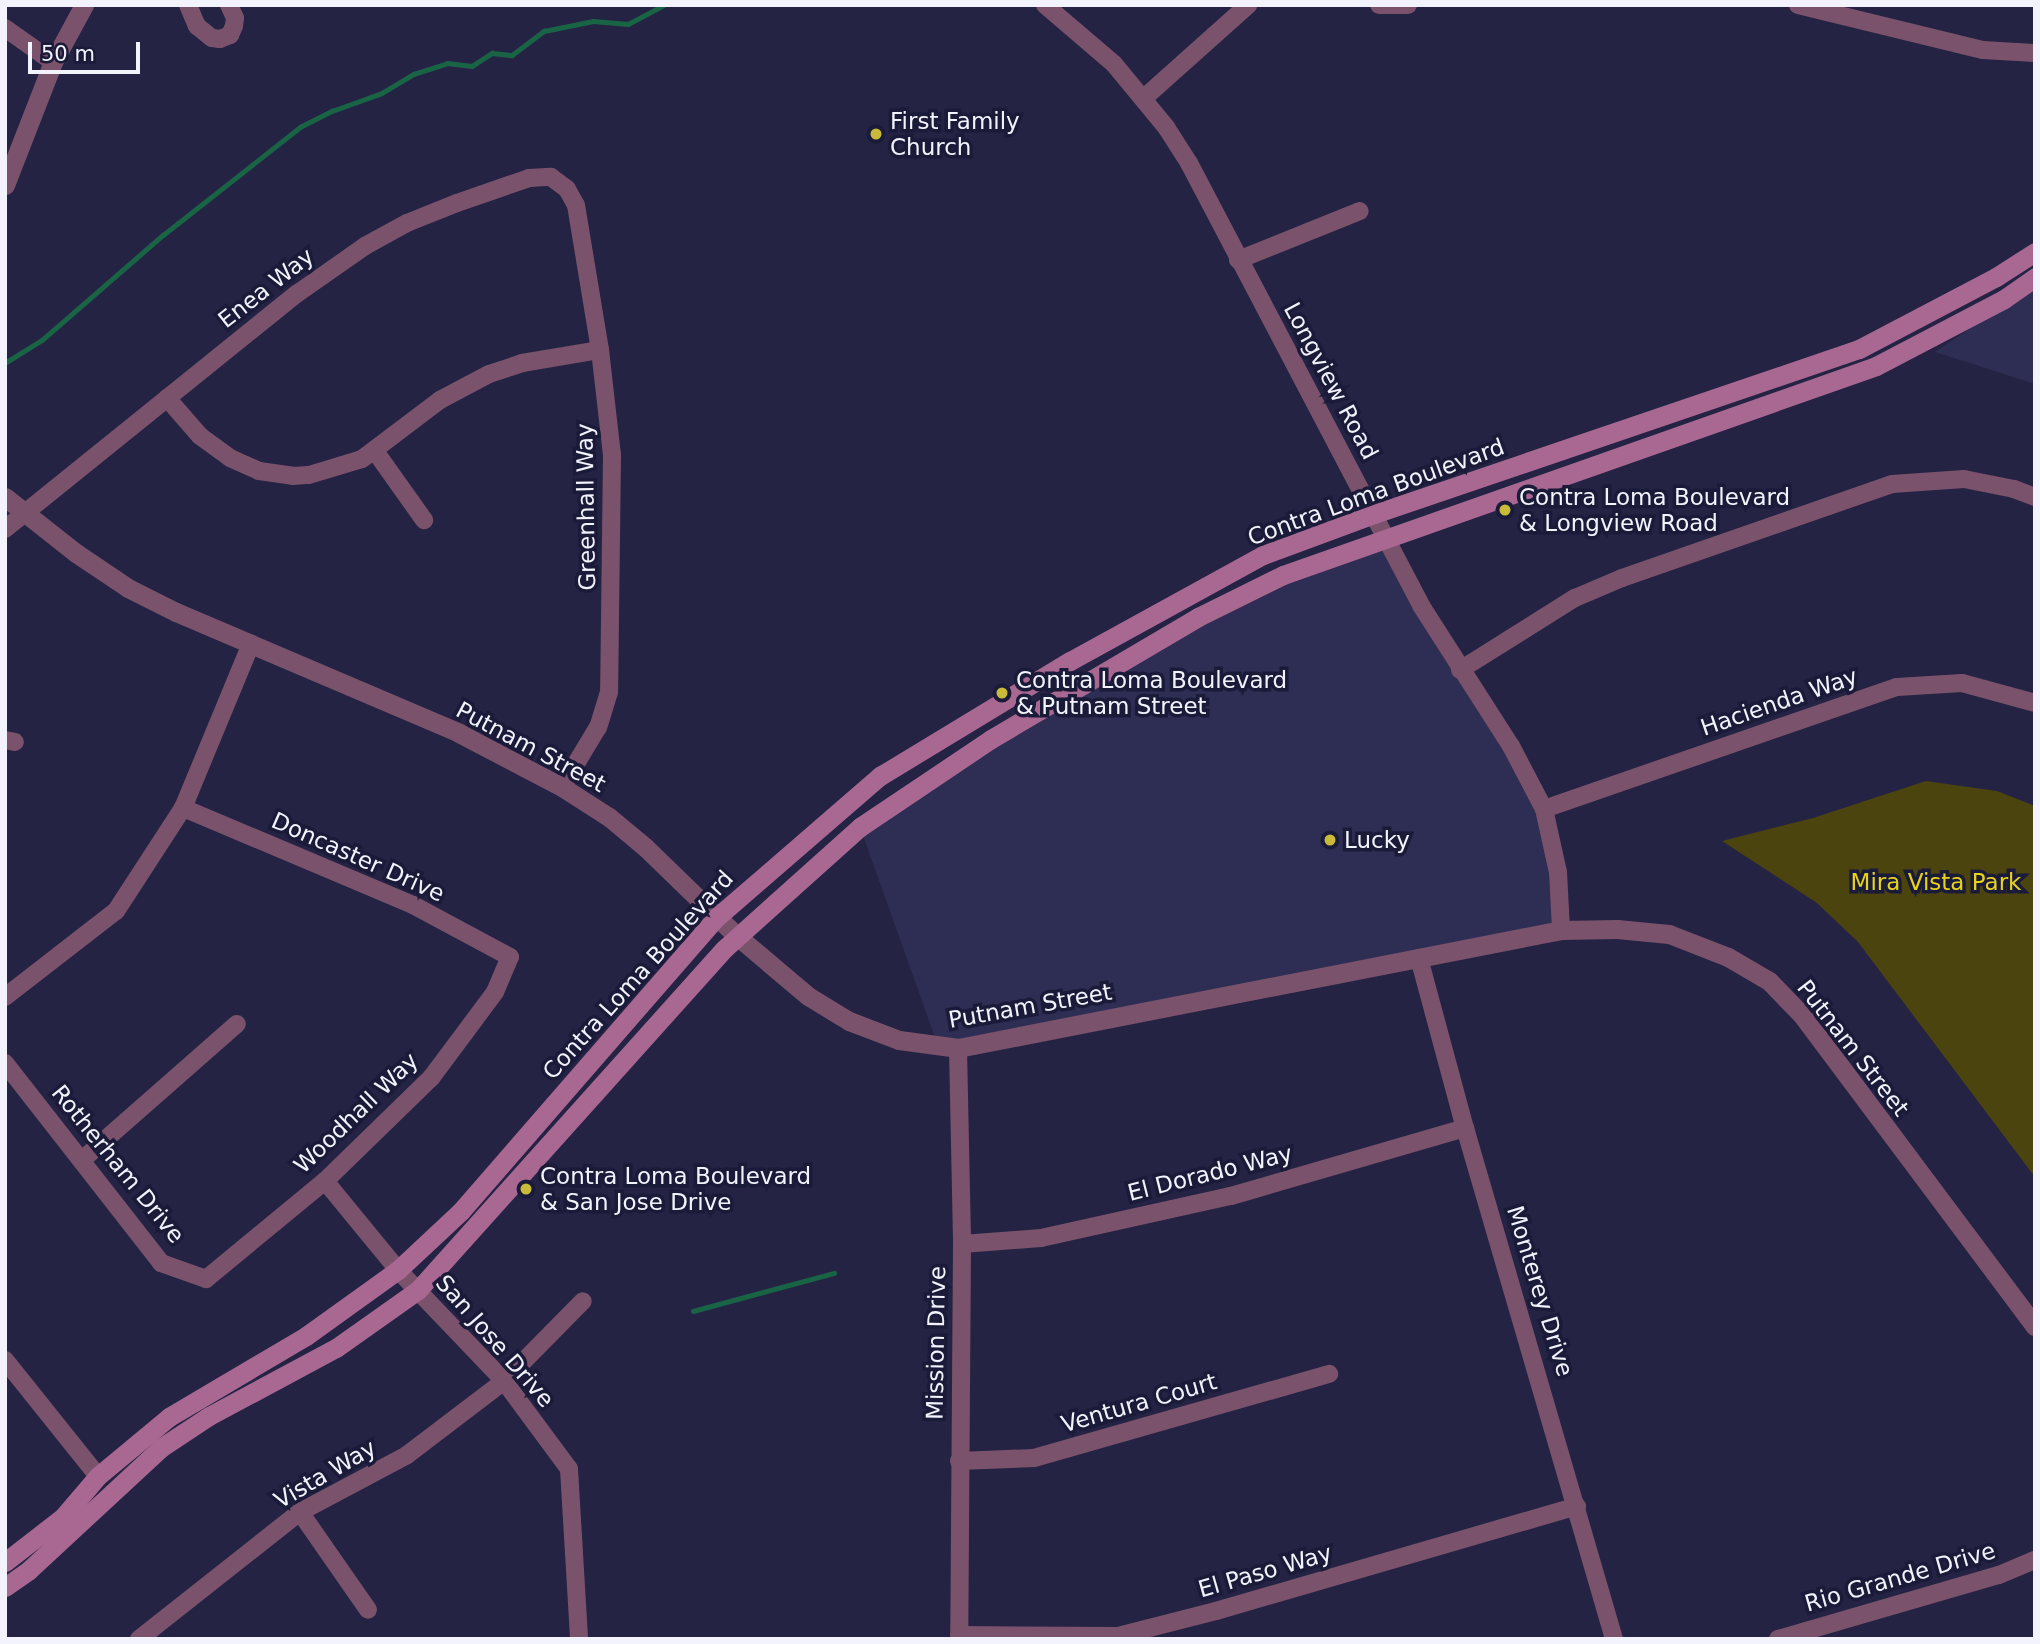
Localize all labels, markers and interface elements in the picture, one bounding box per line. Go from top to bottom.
scale bar [32,28,144,72]
text: 50 m [41,42,95,66]
place label: First Family Church [890,107,1020,161]
marker: First Family Church [868,126,884,142]
street label: Enea Way [213,242,319,334]
street label: Longview Road [1278,298,1384,464]
street label: Greenhall Way [571,423,601,591]
street label: Contra Loma Boulevard [1244,433,1508,551]
place label: Contra Loma Boulevard & Longview Road [1519,483,1790,537]
marker: Contra Loma Boulevard & Longview Road [1497,502,1513,518]
street label: Hacienda Way [1697,662,1861,742]
place label: Contra Loma Boulevard & Putnam Street [1016,666,1287,720]
marker: Contra Loma Boulevard & Putnam Street [994,685,1010,701]
street label: Putnam Street [452,696,610,798]
street label: Doncaster Drive [267,806,449,908]
place label: Lucky [1344,826,1410,854]
marker: Lucky [1322,832,1338,848]
street label: Contra Loma Boulevard [537,865,739,1085]
park label: Mira Vista Park [1851,868,2021,896]
street label: Putnam Street [1791,974,1915,1122]
street label: Putnam Street [946,978,1114,1034]
street label: Woodhall Way [288,1047,424,1179]
street label: Rotherham Drive [46,1079,190,1249]
street label: El Dorado Way [1125,1139,1295,1207]
place label: Contra Loma Boulevard & San Jose Drive [540,1162,811,1216]
marker: Contra Loma Boulevard & San Jose Drive [518,1181,534,1197]
street label: Monterey Drive [1501,1202,1579,1380]
street label: Mission Drive [921,1266,951,1420]
street label: San Jose Drive [430,1269,560,1413]
street label: Ventura Court [1058,1368,1220,1438]
street label: Vista Way [269,1434,381,1514]
street label: Rio Grande Drive [1801,1537,1999,1617]
street label: El Paso Way [1195,1539,1335,1603]

